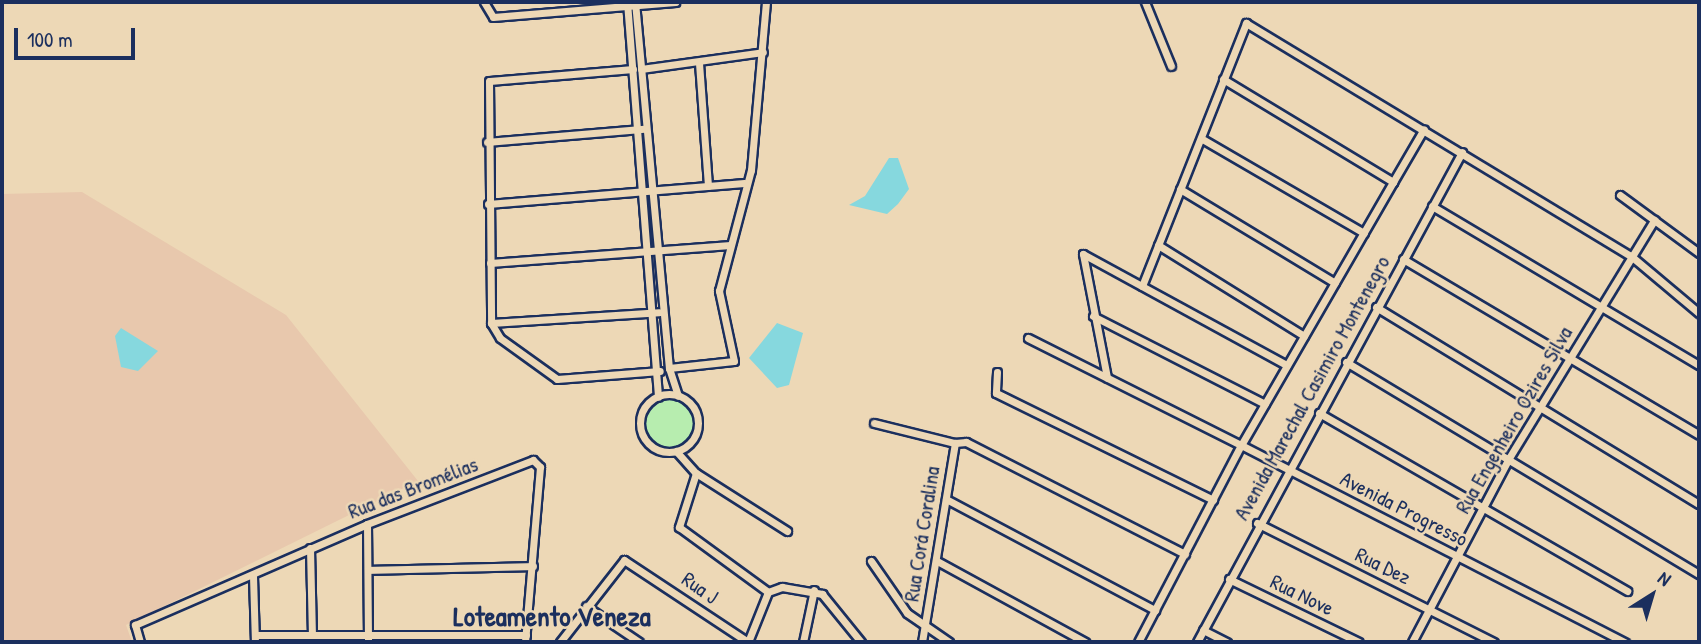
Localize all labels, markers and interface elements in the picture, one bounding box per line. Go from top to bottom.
scale bar [18,14,138,58]
text: 100 m [27,25,73,54]
street label: Avenida Marechal Casimiro Montenegro [1229,252,1395,524]
street label: Rua Engenheiro Ozires Silva [1450,322,1578,518]
street label: Rua das Bromélias [345,452,481,524]
street label: Rua Corá Coralina [899,465,945,603]
street label: Avenida Progresso [1336,466,1472,552]
street label: Rua Dez [1351,542,1415,590]
north arrow [1617,560,1687,630]
text: N [1653,565,1676,592]
street label: Rua J [677,567,723,609]
street label: Rua Nove [1266,569,1338,621]
district label: Loteamento Veneza [453,599,651,633]

